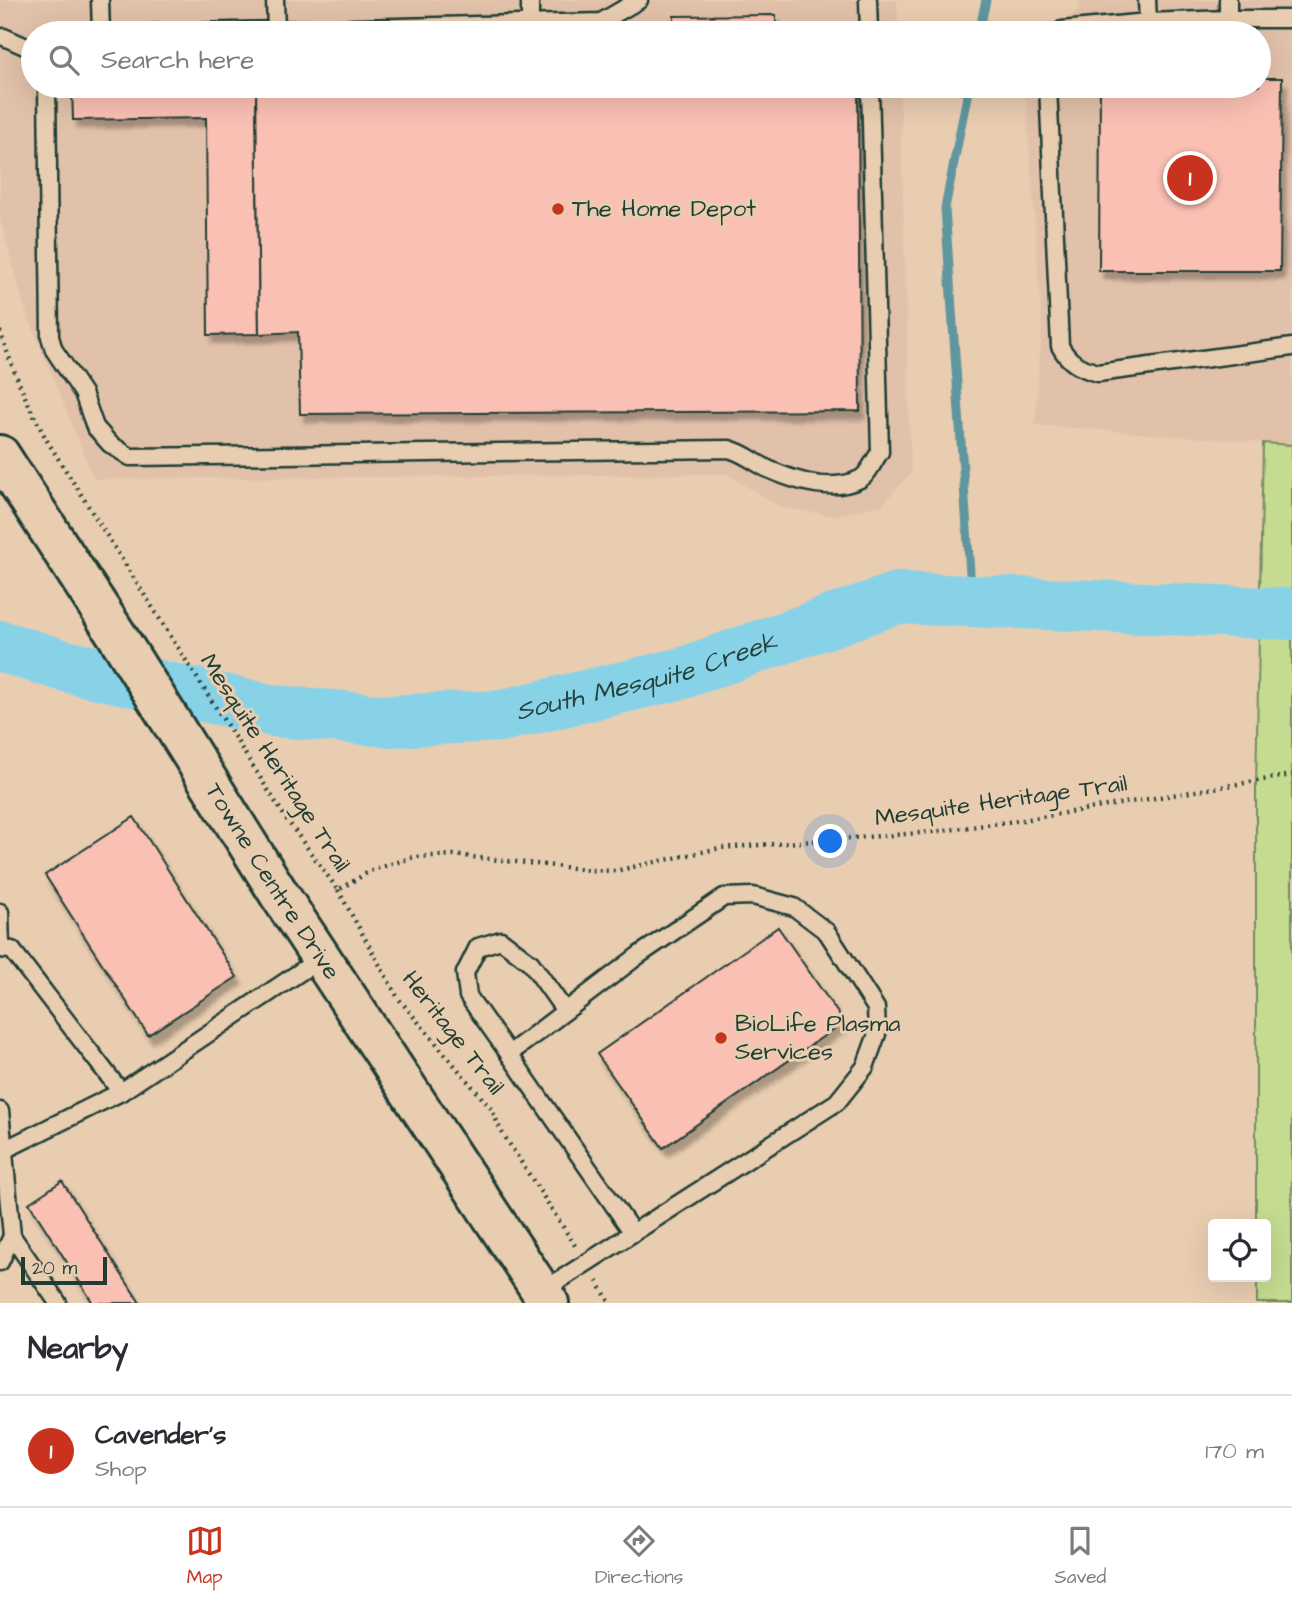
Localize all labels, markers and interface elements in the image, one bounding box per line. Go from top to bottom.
search box [21,21,1271,98]
icon: search [45,41,83,79]
text: Search here [101,42,254,78]
pin: 1 [1167,152,1213,204]
place label: The Home Depot [572,192,756,226]
marker: The Home Depot [550,201,566,217]
water label: South Mesquite Creek [512,623,783,730]
street label: Mesquite Heritage Trail [191,647,359,879]
street label: Mesquite Heritage Trail [873,766,1129,837]
street label: Towne Centre Drive [197,776,348,987]
your location [813,824,847,858]
street label: Heritage Trail [393,964,512,1103]
place label: BioLife Plasma Services [735,1007,901,1069]
marker: BioLife Plasma Services [713,1030,729,1046]
map controls [1208,1219,1271,1282]
button: locate [1208,1219,1271,1282]
scale bar [21,1254,107,1286]
text: 20 m [32,1255,77,1282]
text: Nearby [28,1328,128,1370]
text: Cavender's [95,1417,226,1453]
text: 1 [50,1435,52,1467]
text: 170 m [1205,1435,1264,1467]
text: Shop [95,1453,147,1485]
tab: Map [186,1522,224,1591]
tab: Directions [595,1522,683,1591]
tab: Saved [1055,1522,1106,1591]

